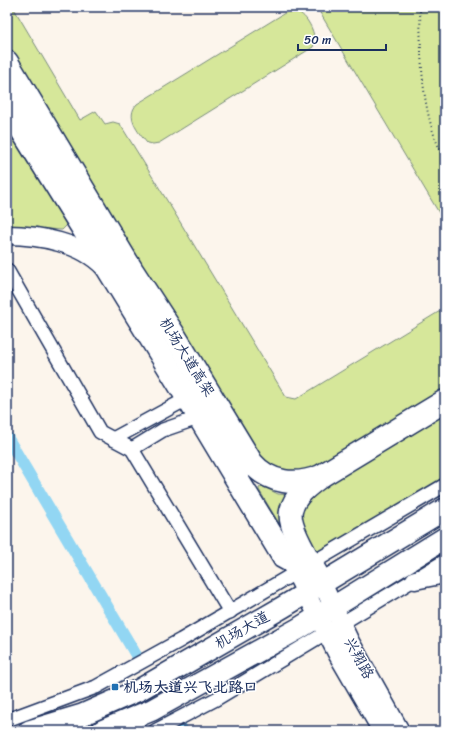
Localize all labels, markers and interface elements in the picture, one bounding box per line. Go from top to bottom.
scale bar [298,26,386,52]
text: 50 m [304,29,331,51]
street label: 机场大道高架 [152,312,222,402]
street label: 机场大道 [210,604,274,656]
street label: 兴翔路 [337,632,381,684]
place label: 机场大道兴飞北路口 [123,674,258,700]
marker: 机场大道兴飞北路口 [110,682,120,692]

